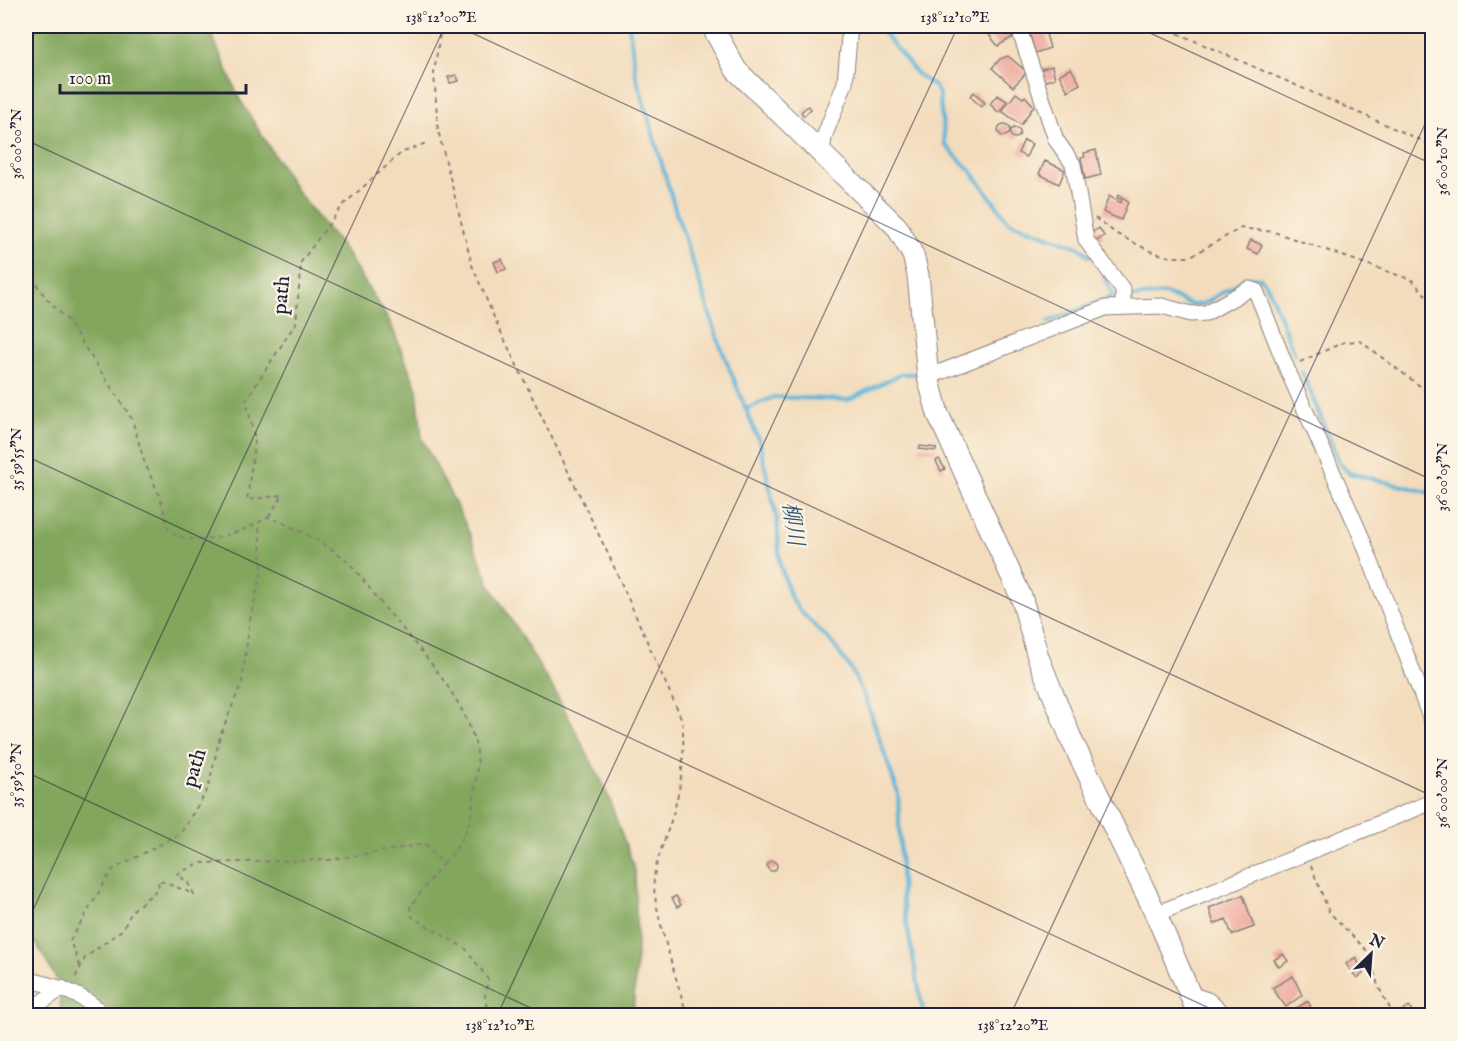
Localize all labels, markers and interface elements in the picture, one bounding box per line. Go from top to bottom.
text: 138°12'00"E [405,8,477,27]
text: 138°12'10"E [920,8,990,27]
scale bar [60,57,246,95]
text: 100 m [69,68,111,91]
text: 36°00'00"N [7,109,26,179]
text: 36°00'10"N [1433,127,1452,195]
street label: path [267,274,297,316]
text: 35°59'55"N [7,427,26,491]
text: 36°00'05"N [1433,443,1452,511]
water label: 柳川 [775,500,809,550]
text: 35°59'50"N [7,742,26,808]
street label: path [176,745,214,791]
text: 36°00'00"N [1433,758,1452,828]
north arrow [1341,924,1401,984]
text: N [1365,930,1387,954]
text: 138°12'10"E [465,1016,535,1035]
text: 138°12'20"E [978,1016,1048,1035]

